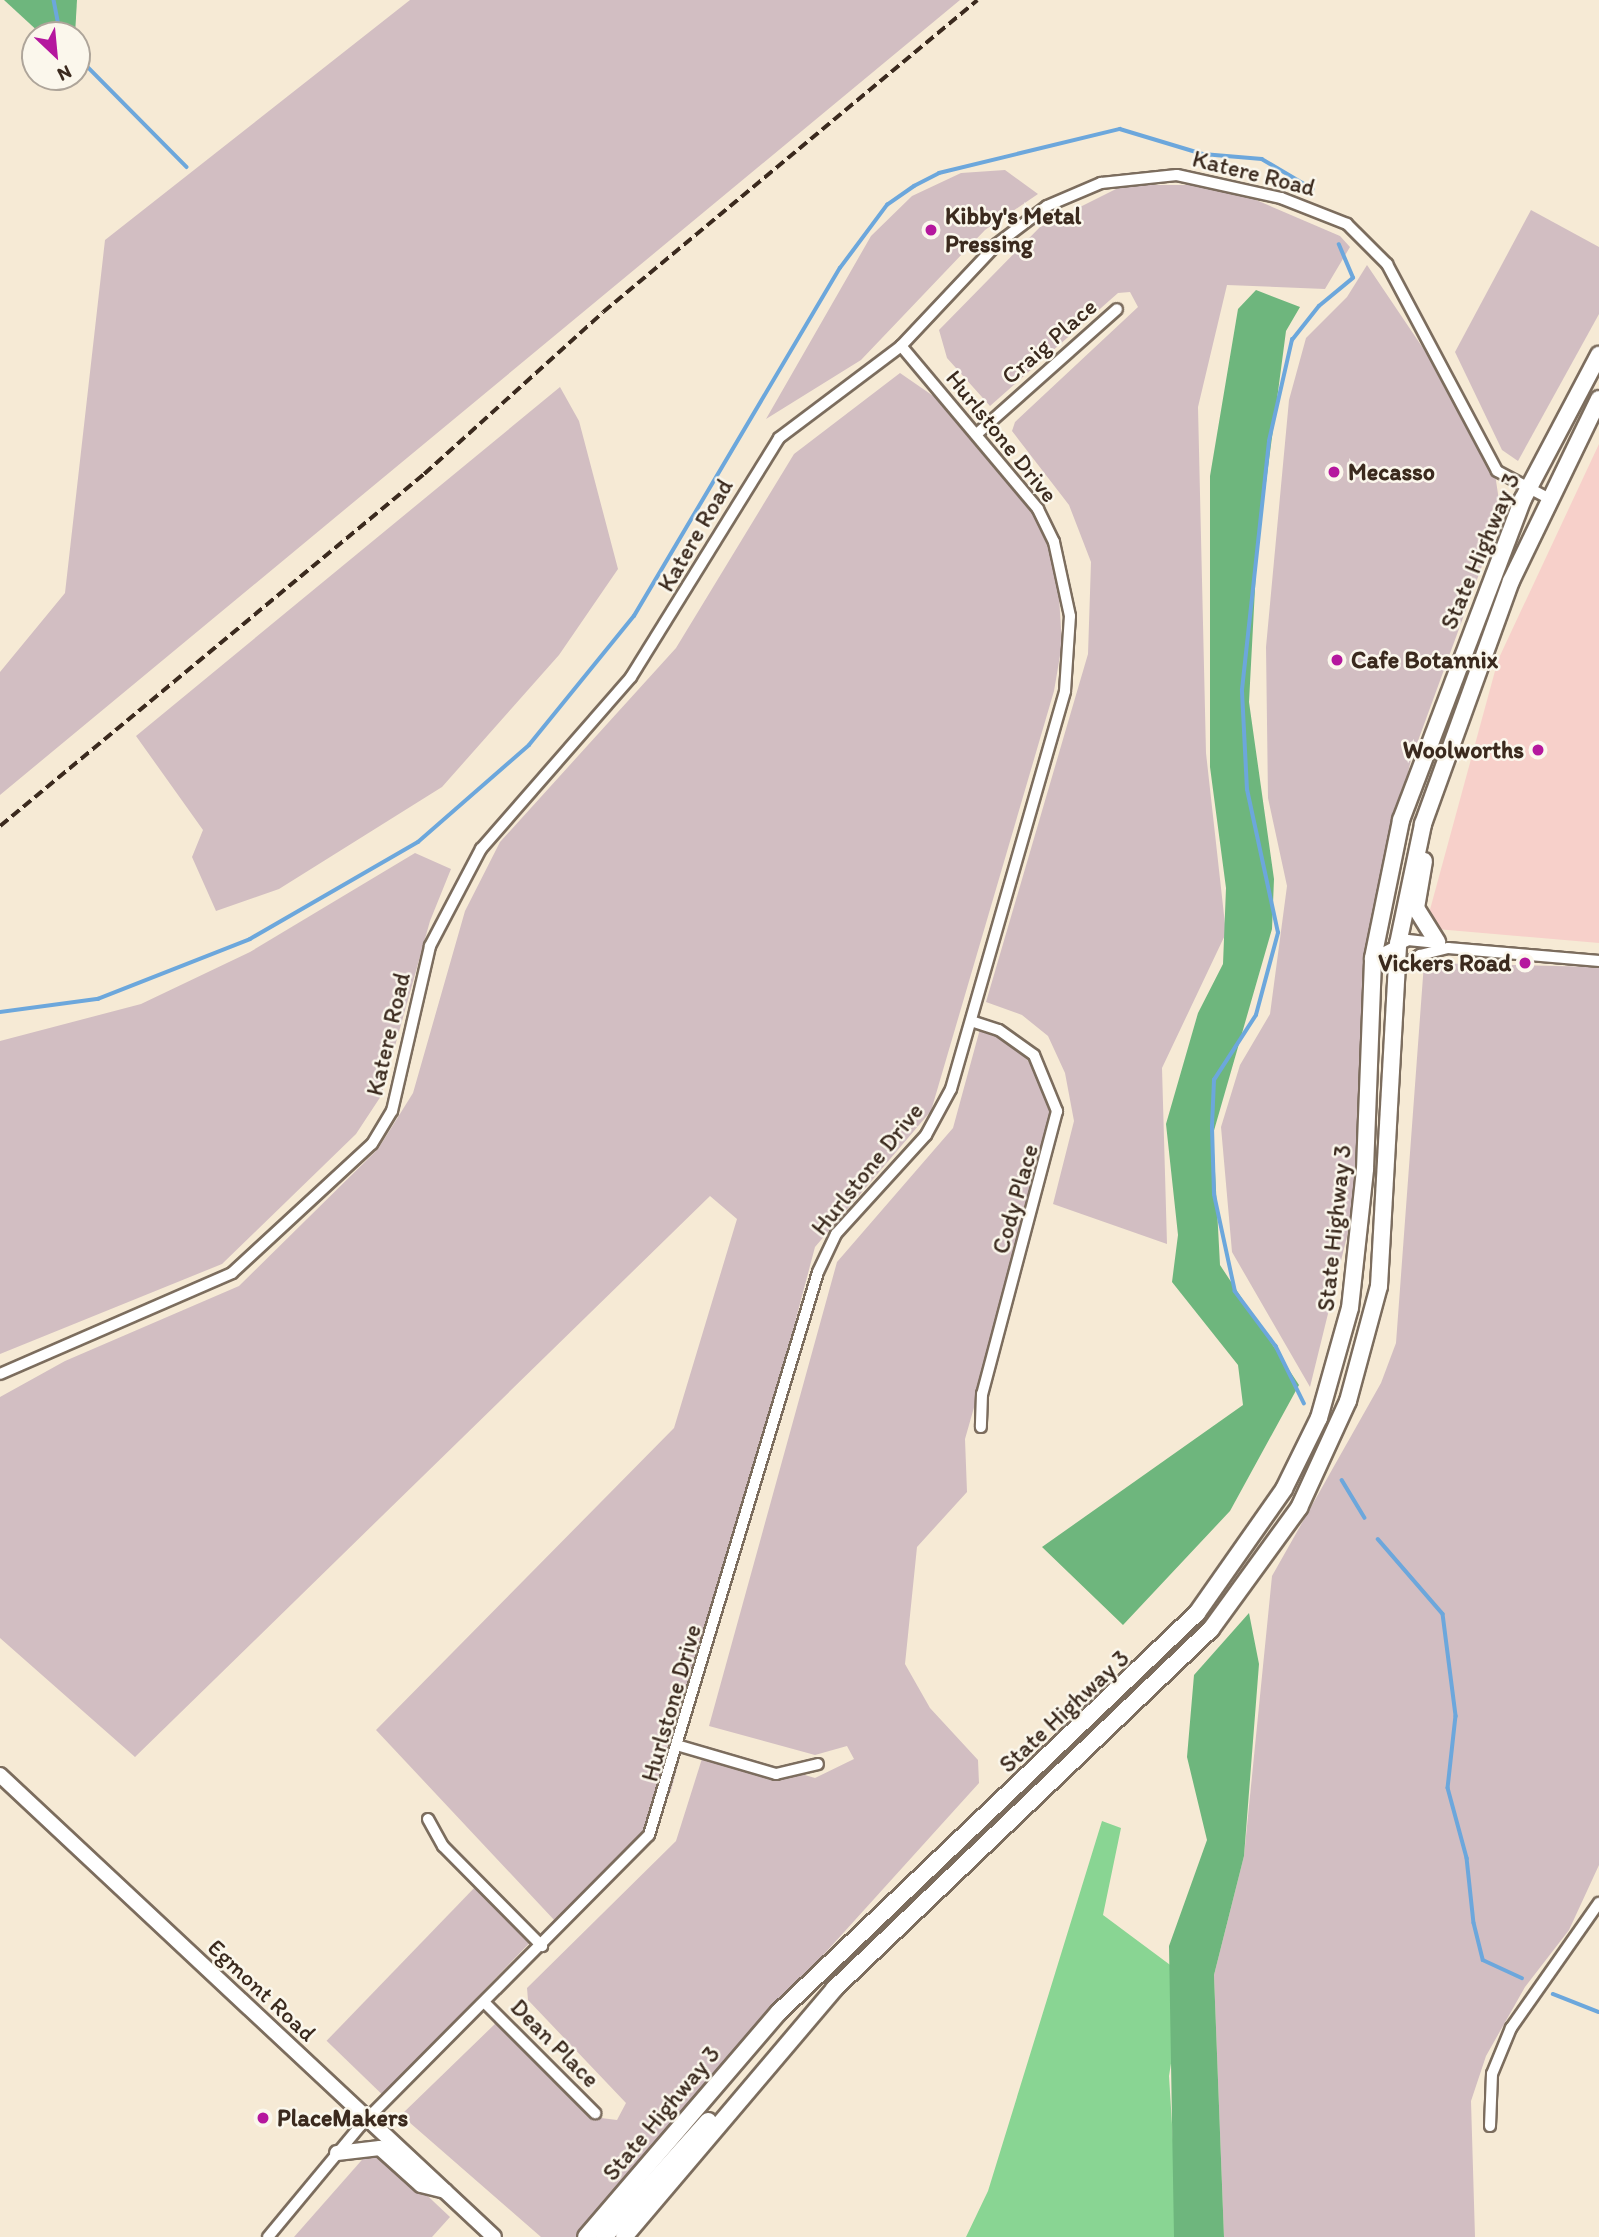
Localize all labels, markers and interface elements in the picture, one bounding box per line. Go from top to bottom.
north arrow [21,21,91,91]
text: N [54,60,75,87]
street label: Katere Road [1189,144,1319,202]
place label: Kibby's Metal Pressing [945,202,1081,258]
marker: Kibby's Metal Pressing [923,222,939,238]
street label: Craig Place [996,292,1102,390]
street label: Hurlstone Drive [940,364,1064,508]
place label: Mecasso [1348,458,1435,486]
marker: Mecasso [1326,464,1342,480]
street label: State Highway 3 [1434,469,1526,633]
street label: Katere Road [651,473,739,597]
place label: Cafe Botannix [1351,646,1497,674]
marker: Cafe Botannix [1329,652,1345,668]
place label: Woolworths [1403,736,1524,764]
marker: Woolworths [1530,742,1546,758]
place label: Vickers Road [1379,949,1511,977]
marker: Vickers Road [1517,955,1533,971]
street label: Katere Road [360,969,416,1099]
street label: Hurlstone Drive [805,1097,929,1241]
street label: Cody Place [986,1141,1044,1257]
street label: State Highway 3 [1311,1144,1357,1312]
street label: Hurlstone Drive [635,1621,707,1785]
street label: State Highway 3 [993,1644,1135,1778]
street label: Egmont Road [202,1933,322,2047]
street label: Dean Place [505,1993,605,2093]
street label: State Highway 3 [597,2040,725,2186]
place label: PlaceMakers [277,2104,408,2132]
marker: PlaceMakers [255,2110,271,2126]

